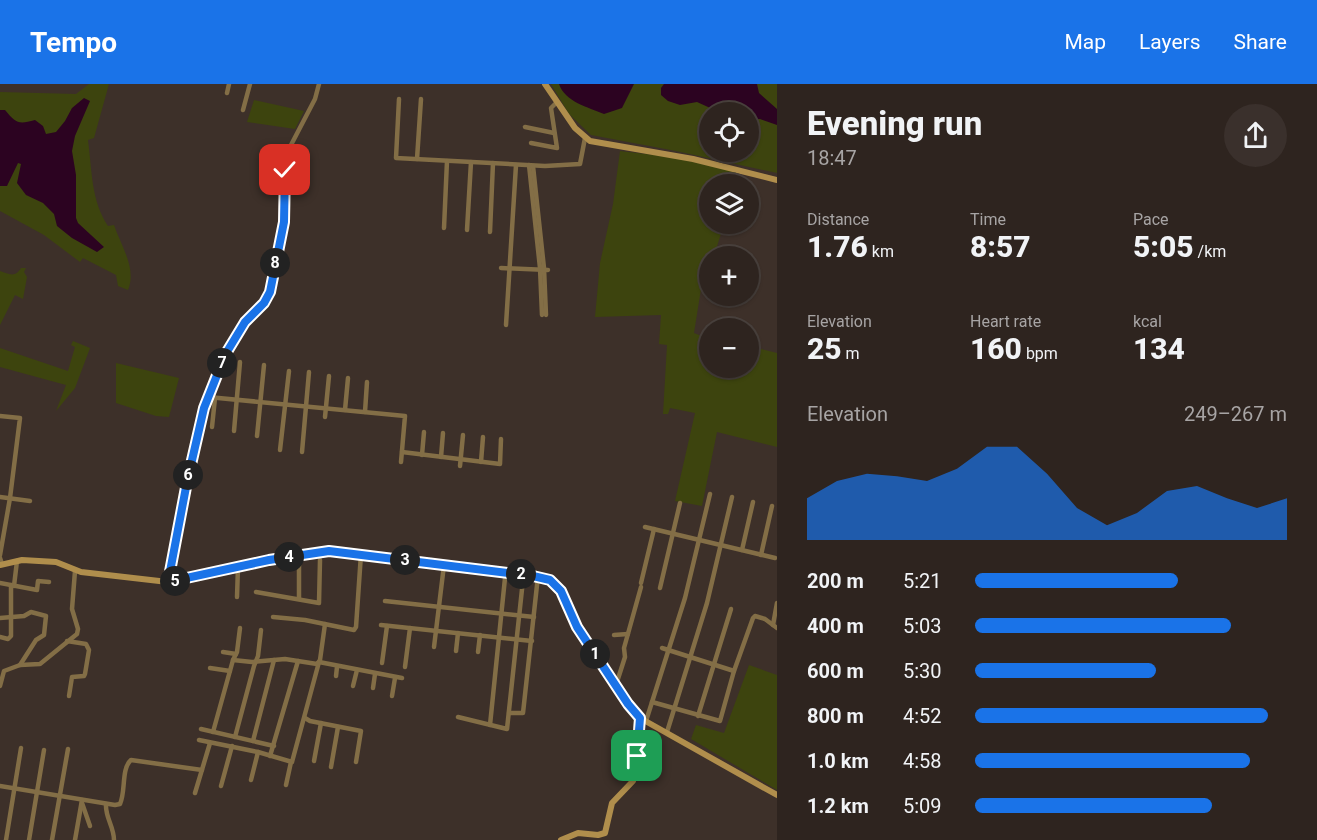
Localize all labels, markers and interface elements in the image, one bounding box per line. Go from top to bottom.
text: Tempo [30,26,117,59]
text: Map [1064,30,1106,54]
text: Layers [1139,30,1200,54]
text: Share [1233,30,1287,54]
map controls [699,102,759,378]
button: locate [699,102,759,162]
text: Evening run [807,104,982,143]
button: share [1224,104,1287,167]
pin [259,144,310,195]
text: 18:47 [807,146,857,170]
icon: check [268,153,301,186]
button: layers [699,174,759,234]
text: Distance [807,210,869,229]
text: Time [970,210,1006,229]
text: Pace [1133,210,1169,229]
text: 1.76 [807,229,868,264]
text: 8:57 [970,229,1031,264]
text: 5:05 [1133,229,1194,264]
text: km [868,242,894,261]
text: /km [1194,242,1226,261]
button: + [699,246,759,306]
pin: 8 [260,248,290,278]
text: 8 [270,253,280,272]
text: Elevation [807,312,872,331]
text: Heart rate [970,312,1041,331]
text: kcal [1133,312,1162,331]
button: − [699,318,759,378]
text: 25 [807,331,842,366]
text: 160 [970,331,1022,366]
text: 134 [1133,331,1185,366]
text: m [842,344,860,363]
text: bpm [1022,344,1058,363]
pin: 7 [207,348,237,378]
text: 7 [217,353,227,372]
text: Elevation [807,402,888,426]
text: 249–267 m [1184,402,1287,426]
pin: 6 [173,460,203,490]
text: 6 [183,465,193,484]
pin: 4 [274,542,304,572]
pin: 3 [390,545,420,575]
text: 4 [284,547,294,566]
text: 3 [400,550,410,569]
pin: 2 [506,559,536,589]
text: 2 [516,564,526,583]
pin: 5 [160,566,190,596]
text: 200 m [807,569,864,593]
text: 5:21 [903,569,942,593]
text: 5 [170,571,180,590]
text: 400 m [807,614,864,638]
text: 5:03 [903,614,942,638]
pin: 1 [580,639,610,669]
text: 1 [590,644,600,663]
text: 600 m [807,659,864,683]
text: 5:30 [903,659,942,683]
text: 800 m [807,704,864,728]
text: 4:52 [903,704,942,728]
pin [611,730,662,781]
icon: arrive [620,739,653,772]
text: 1.0 km [807,749,869,773]
text: 4:58 [903,749,942,773]
text: 1.2 km [807,794,869,818]
text: 5:09 [903,794,942,818]

